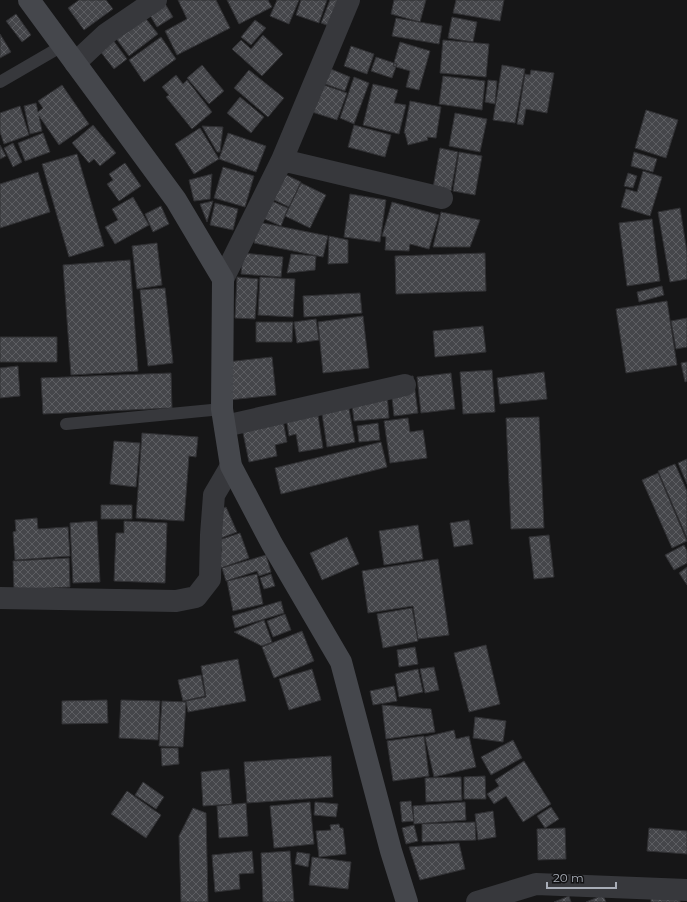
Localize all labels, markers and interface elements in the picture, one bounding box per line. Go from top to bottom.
scale bar [547,864,616,890]
text: 20 m [553,870,584,885]

